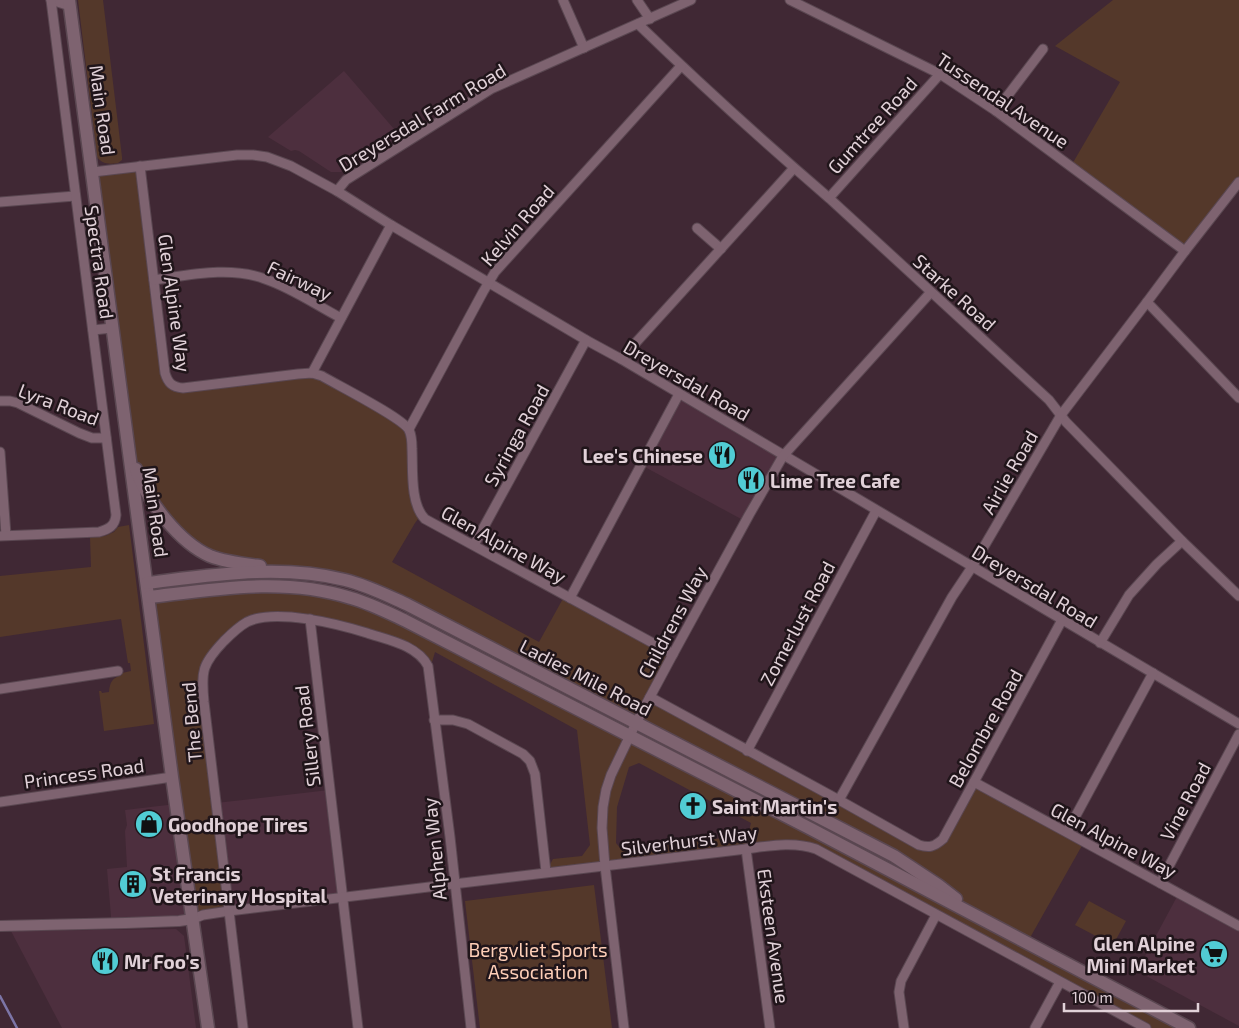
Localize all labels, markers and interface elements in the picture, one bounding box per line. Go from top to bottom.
street label: Tussendal Avenue [932,47,1074,153]
street label: Dreyersdal Farm Road [334,58,510,176]
street label: Main Road [85,63,121,157]
street label: Gumtree Road [822,72,922,178]
street label: Kelvin Road [475,180,559,270]
street label: Spectra Road [81,204,119,320]
street label: Glen Alpine Way [154,232,196,374]
street label: Starke Road [909,249,1001,335]
street label: Fairway [264,255,336,305]
street label: Dreyersdal Road [620,335,754,425]
street label: Lyra Road [15,378,103,430]
street label: Syringa Road [479,380,553,490]
street label: Airlie Road [976,426,1042,518]
restaurant icon: Lee's Chinese [707,440,737,470]
place label: Lee's Chinese [583,444,703,467]
street label: Main Road [138,465,174,559]
restaurant icon: Lime Tree Cafe [736,465,766,495]
place label: Lime Tree Cafe [770,469,901,492]
street label: Glen Alpine Way [438,500,570,588]
street label: Dreyersdal Road [968,540,1102,632]
street label: Zomerlust Road [755,557,839,689]
street label: Childrens Way [633,562,711,682]
street label: Ladies Mile Road [516,634,656,720]
street label: Belombre Road [943,665,1027,791]
street label: The Bend [176,681,206,763]
street label: Sillery Road [289,684,325,788]
street label: Princess Road [22,753,146,793]
street label: Vine Road [1155,758,1215,844]
church icon: Saint Martin's [678,791,708,821]
place label: Saint Martin's [712,795,837,818]
street label: Alphen Way [417,797,451,901]
street label: Glen Alpine Way [1047,797,1181,883]
shop icon: Goodhope Tires [134,809,164,839]
place label: Goodhope Tires [168,813,308,836]
street label: Silverhurst Way [620,820,758,860]
place label: St Francis Veterinary Hospital [152,862,328,908]
street label: Eksteen Avenue [753,867,795,1005]
building icon: St Francis Veterinary Hospital [118,869,148,899]
place label: Glen Alpine Mini Market [1087,932,1195,977]
park label: Bergvliet Sports Association [468,938,608,983]
supermarket icon: Glen Alpine Mini Market [1199,939,1229,969]
restaurant icon: Mr Foo's [90,946,120,976]
place label: Mr Foo's [124,950,200,973]
scale bar [1064,980,1198,1012]
text: 100 m [1072,988,1113,1006]

